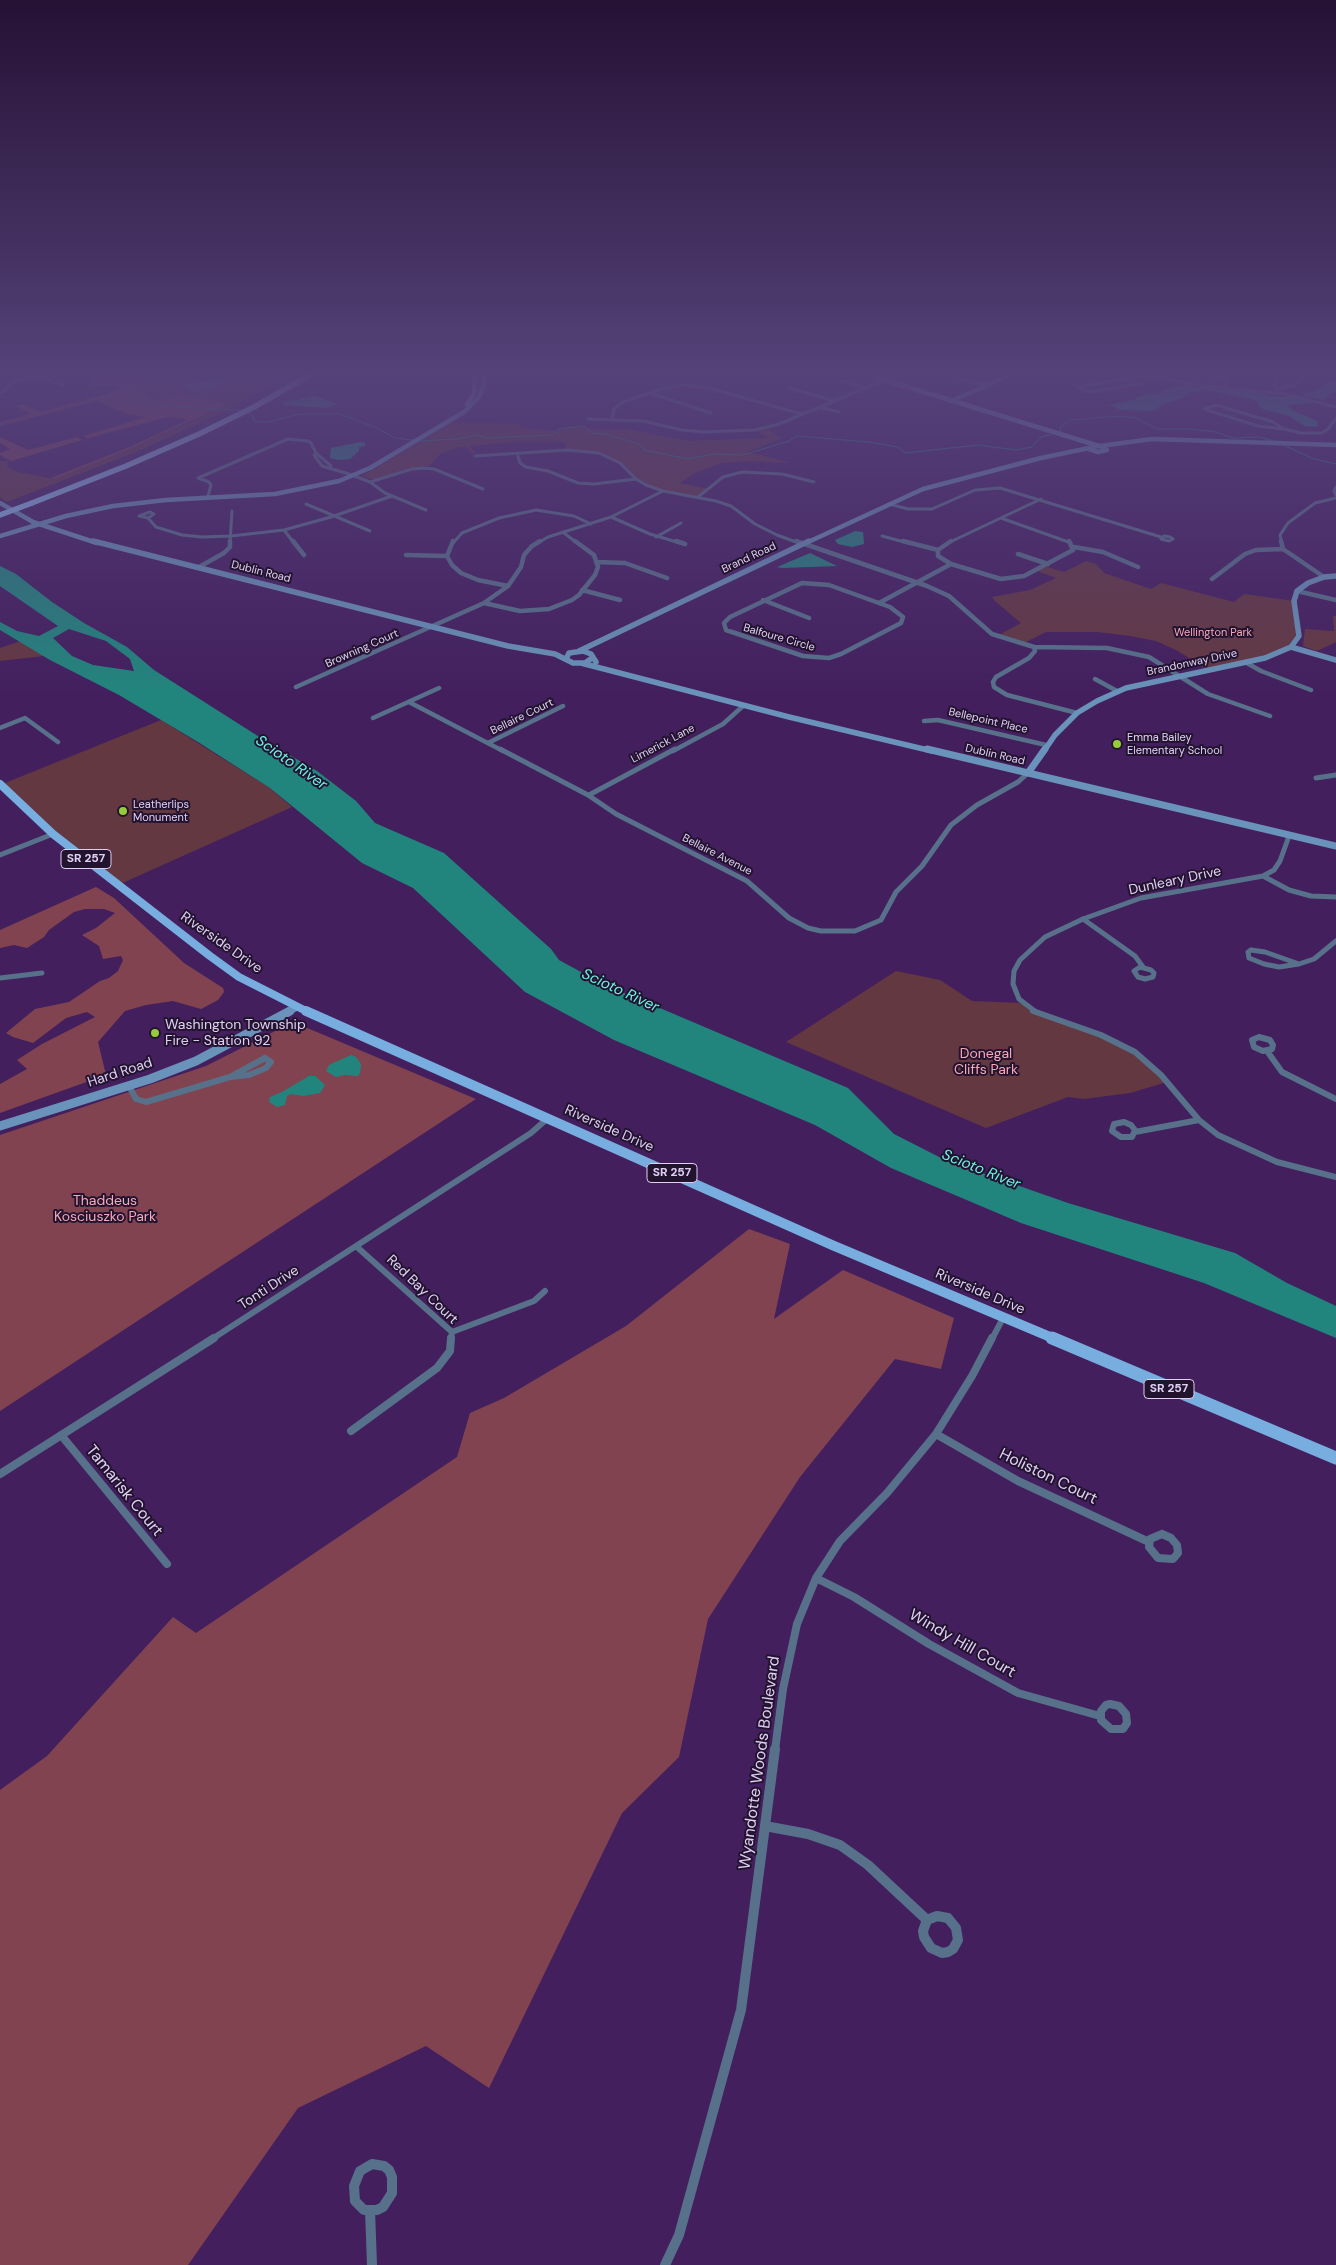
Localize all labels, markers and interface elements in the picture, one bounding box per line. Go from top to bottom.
street label: Brand Road [720,540,778,576]
street label: Dublin Road [230,558,292,586]
street label: Balfoure Circle [742,621,816,655]
park label: Wellington Park [1174,626,1252,640]
street label: Browning Court [323,627,401,671]
street label: Brandonway Drive [1146,647,1238,679]
street label: Bellaire Court [488,696,556,738]
street label: Bellepoint Place [947,705,1029,737]
street label: Limerick Lane [629,722,697,766]
place label: Emma Bailey Elementary School [1127,731,1222,757]
water label: Scioto River [252,732,330,794]
marker: Emma Bailey Elementary School [1111,738,1123,750]
street label: Dublin Road [964,742,1026,768]
place label: Leatherlips Monument [133,798,189,824]
marker: Leatherlips Monument [117,805,129,817]
street label: Bellaire Avenue [680,832,754,878]
road number: SR 257 [61,850,111,869]
street label: Dunleary Drive [1127,863,1223,899]
street label: Riverside Drive [177,909,265,977]
water label: Scioto River [579,965,661,1017]
place label: Washington Township Fire - Station 92 [165,1017,306,1050]
marker: Washington Township Fire - Station 92 [149,1027,161,1039]
park label: Donegal Cliffs Park [954,1046,1018,1078]
street label: Hard Road [85,1055,155,1091]
street label: Riverside Drive [562,1102,656,1156]
water label: Scioto River [939,1146,1023,1194]
road number: SR 257 [647,1164,697,1182]
park label: Thaddeus Kosciuszko Park [54,1193,156,1226]
street label: Red Bay Court [383,1252,461,1328]
street label: Tonti Drive [236,1262,302,1314]
street label: Riverside Drive [933,1266,1027,1318]
road number: SR 257 [1144,1380,1194,1398]
street label: Tamarisk Court [81,1441,167,1541]
street label: Holiston Court [996,1445,1100,1509]
street label: Windy Hill Court [905,1606,1019,1682]
street label: Wyandotte Woods Boulevard [735,1655,785,1871]

